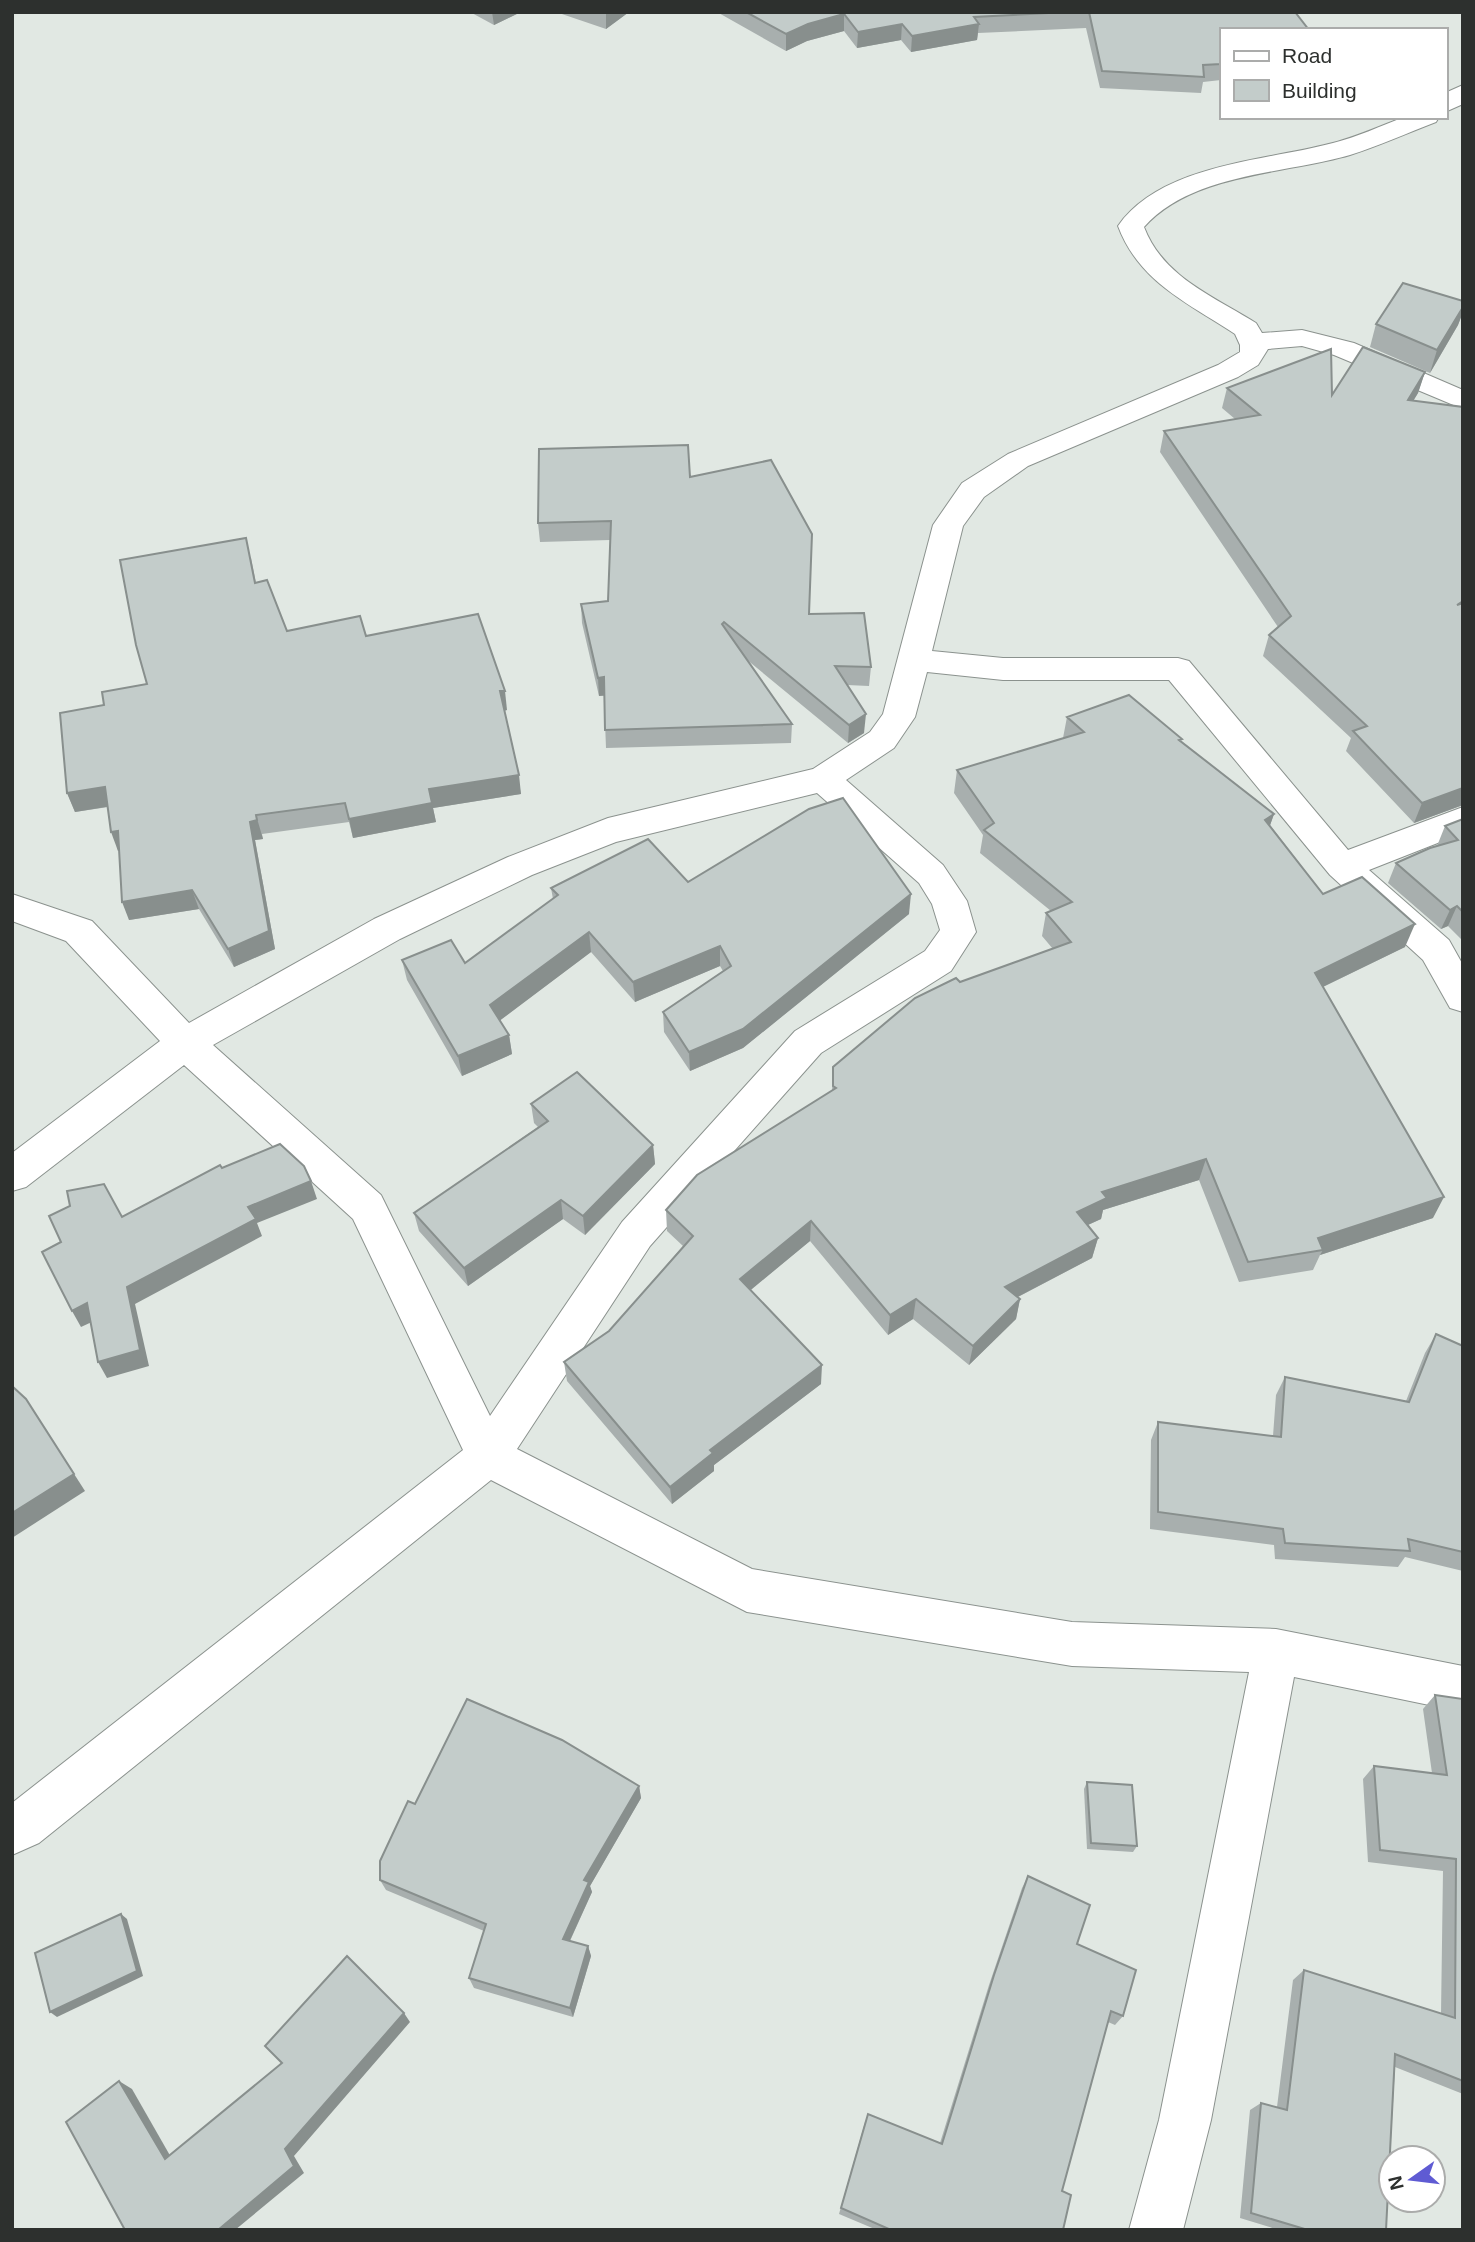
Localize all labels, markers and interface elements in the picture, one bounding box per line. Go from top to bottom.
legend [1220,28,1447,119]
text: Road [1282,44,1332,67]
text: Building [1282,79,1357,102]
north arrow [1377,2144,1447,2214]
text: N [1384,2174,1408,2192]

